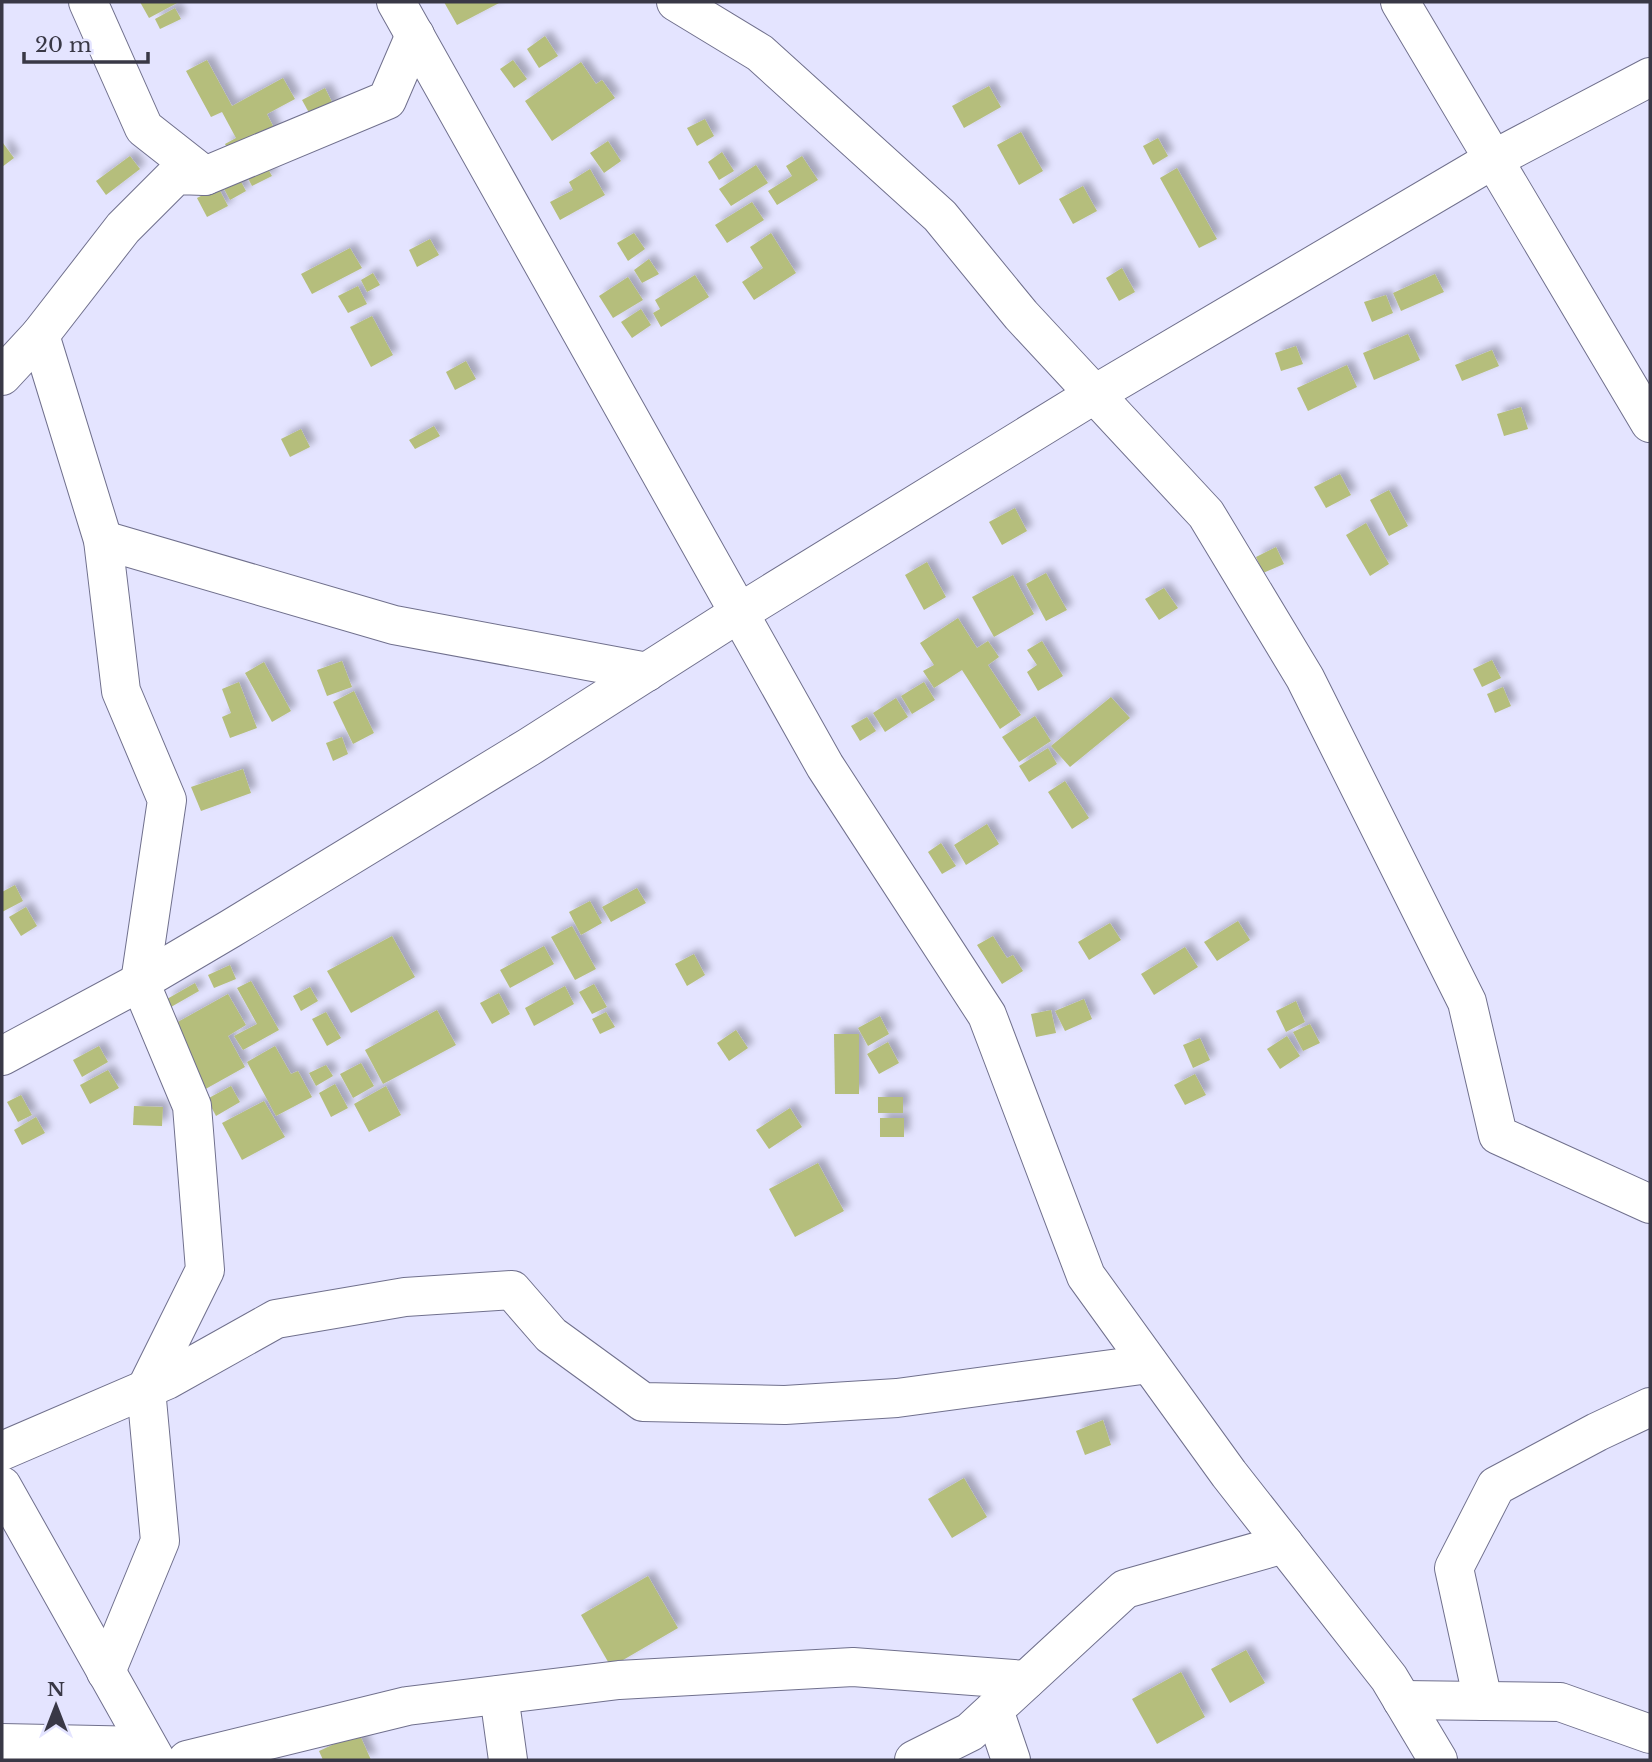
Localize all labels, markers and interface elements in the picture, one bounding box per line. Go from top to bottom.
scale bar [24,21,149,65]
text: 20 m [35,32,92,58]
north arrow [21,1671,91,1741]
text: N [47,1678,65,1701]

